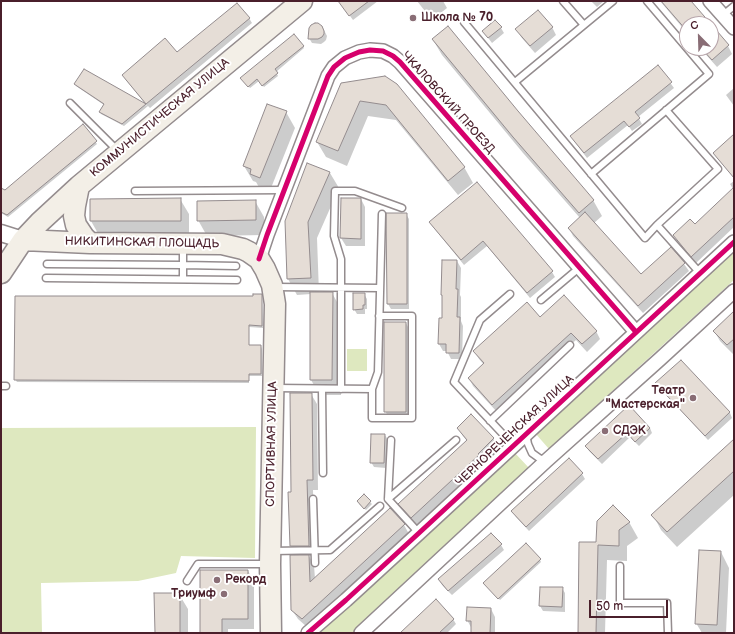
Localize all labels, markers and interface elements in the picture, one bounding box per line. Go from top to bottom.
place label: Школа № 70 [421,11,493,25]
marker: Школа № 70 [408,13,418,23]
north arrow [679,16,719,56]
text: С [688,18,701,33]
street label: ЧКАЛОВСКИЙ ПРОЕЗД [398,49,498,157]
street label: КОММУНИСТИЧЕСКАЯ УЛИЦА [88,56,232,180]
street label: НИКИТИНСКАЯ ПЛОЩАДЬ [65,234,219,252]
street label: ЧЕРНОРЕЧЕНСКАЯ УЛИЦА [453,372,577,490]
street label: СПОРТИВНАЯ УЛИЦА [264,381,280,507]
place label: Театр "Мастерская" [606,384,685,412]
marker: Театр "Мастерская" [688,393,698,403]
place label: СДЭК [613,424,646,438]
marker: СДЭК [600,426,610,436]
place label: Рекорд [225,573,266,587]
marker: Рекорд [212,575,222,585]
place label: Триумф [171,587,216,601]
marker: Триумф [219,589,229,599]
scale bar [591,592,670,618]
text: 50 m [596,599,623,614]

